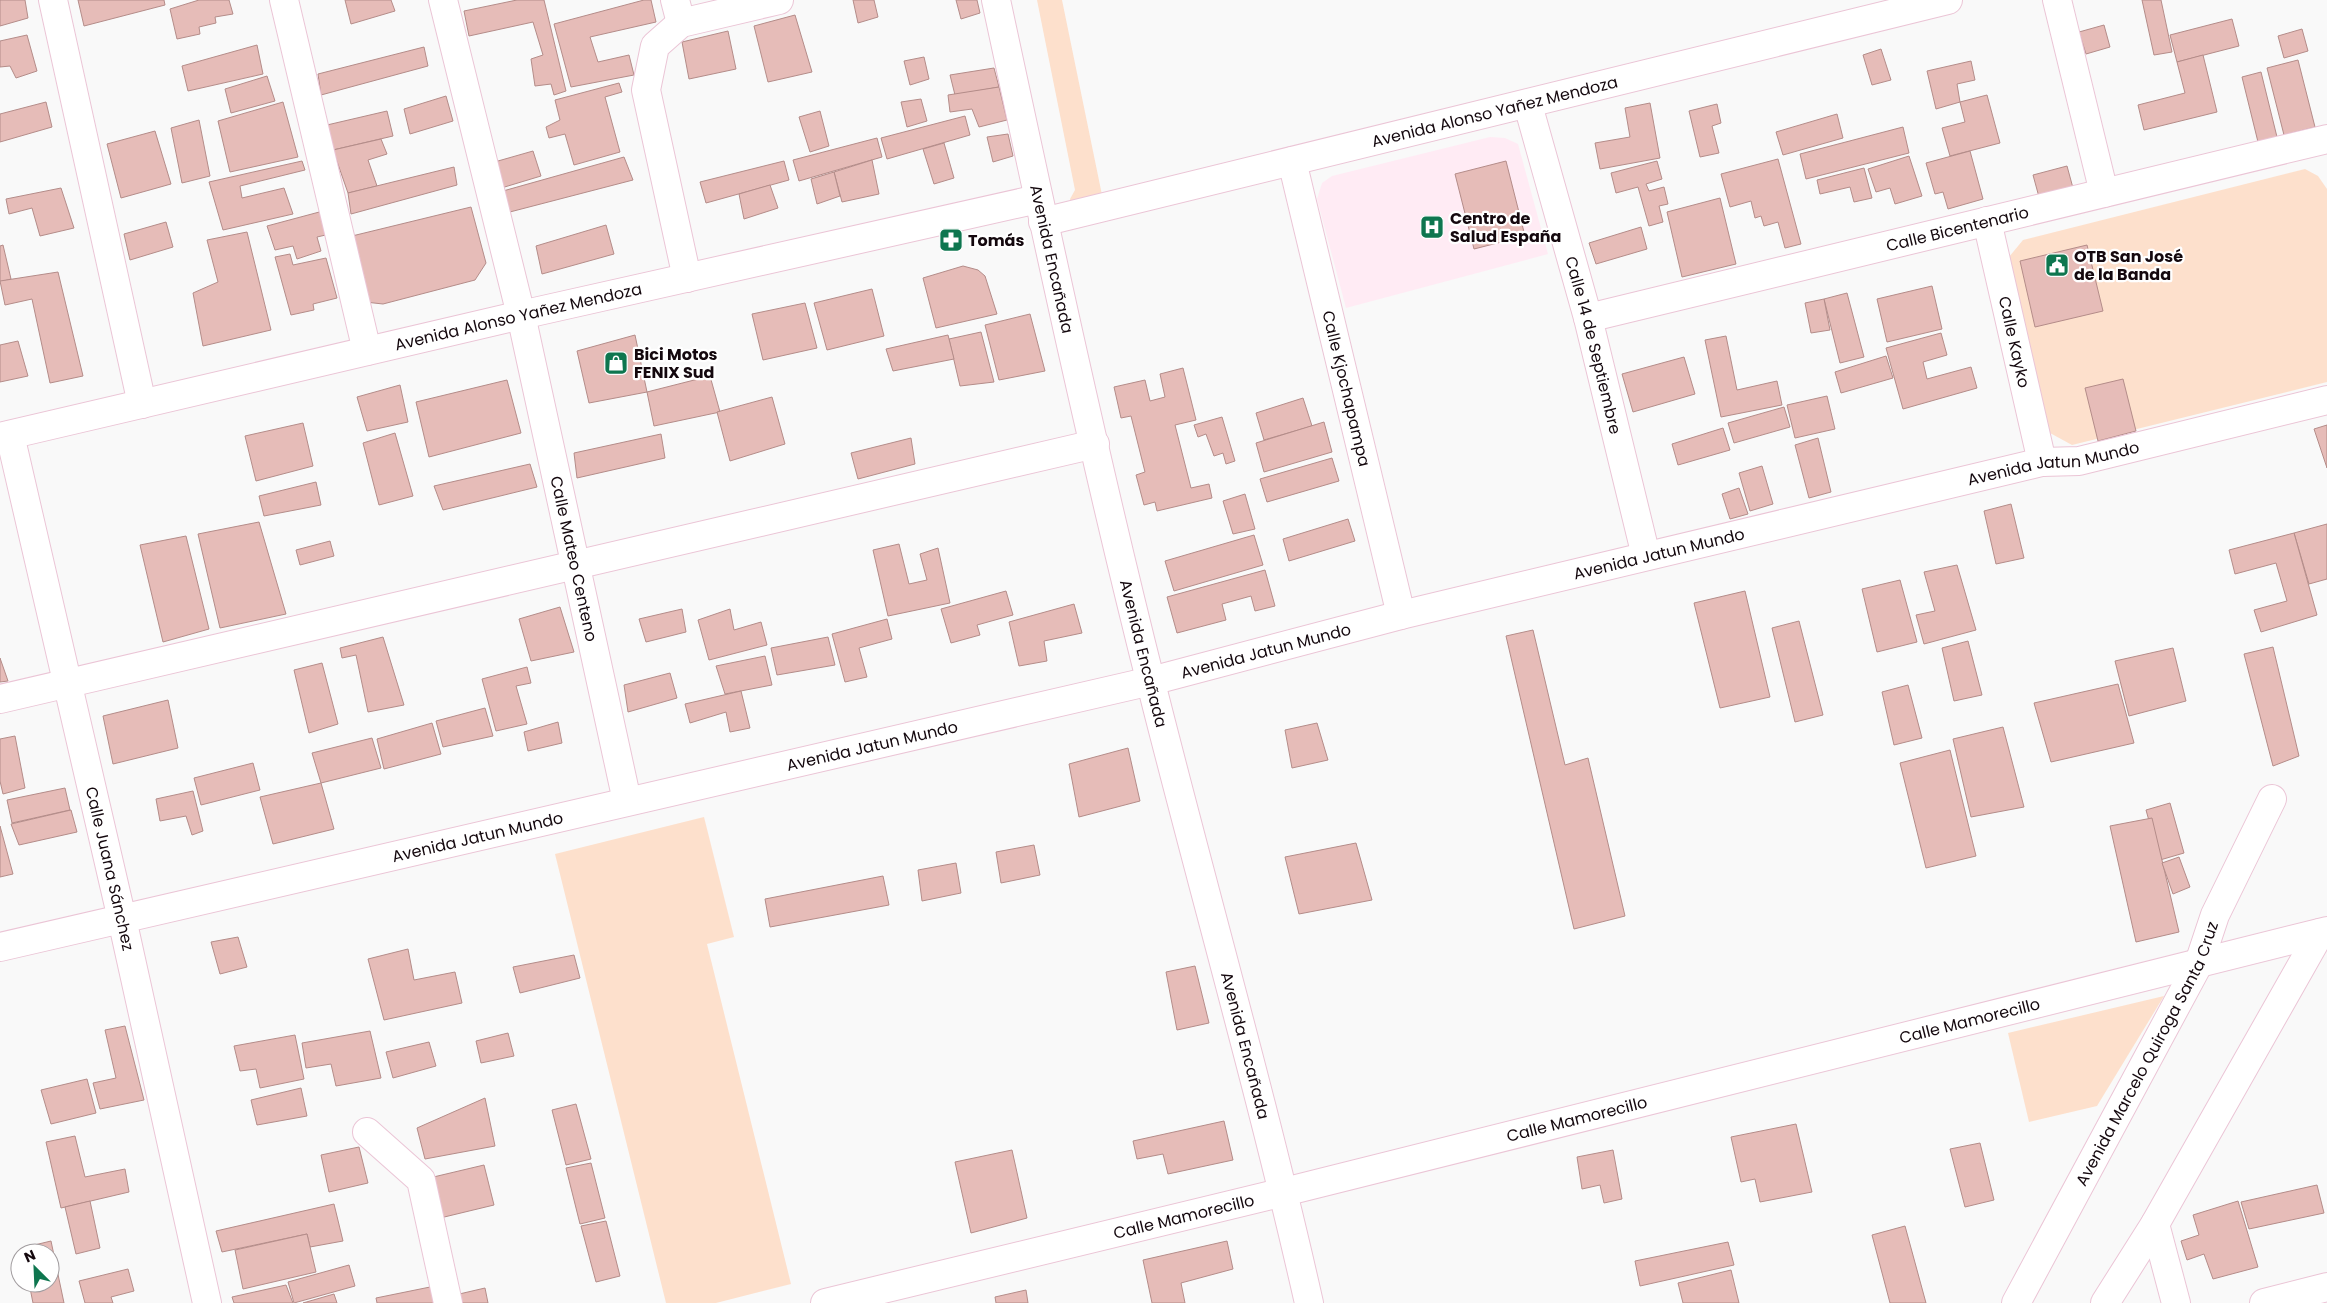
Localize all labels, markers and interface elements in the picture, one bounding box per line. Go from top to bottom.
street label: Avenida Alonso Yañez Mendoza [1369,70,1620,153]
street label: Avenida Encañada [1025,183,1080,336]
street label: Calle Bicentenario [1884,200,2031,257]
place label: Centro de Salud España [1450,207,1561,248]
hospital icon: Centro de Salud España [1419,214,1445,240]
pharmacy icon: Tomás [938,227,964,253]
place label: Tomás [968,229,1024,252]
place label: OTB San José de la Banda [2074,245,2183,286]
public building icon: OTB San José de la Banda [2044,252,2070,278]
street label: Calle 14 de Septiembre [1560,254,1627,437]
street label: Avenida Alonso Yañez Mendoza [392,277,644,356]
street label: Calle Kayko [1993,294,2036,390]
street label: Calle Kjochapampa [1317,308,1376,469]
place label: Bici Motos FENIX Sud [634,343,718,384]
shop icon: Bici Motos FENIX Sud [603,350,629,376]
street label: Avenida Jatun Mundo [1965,435,2142,491]
street label: Calle Mateo Centeno [545,474,603,644]
street label: Avenida Jatun Mundo [1571,522,1747,585]
street label: Avenida Encañada [1114,577,1173,730]
street label: Avenida Jatun Mundo [1178,617,1353,684]
street label: Avenida Jatun Mundo [784,715,960,776]
street label: Calle Juana Sánchez [80,784,140,953]
street label: Avenida Jatun Mundo [390,806,565,868]
street label: Avenida Marcelo Quiroga Santa Cruz [2070,918,2224,1190]
street label: Avenida Encañada [1215,969,1276,1122]
street label: Calle Mamorecillo [1897,992,2042,1049]
street label: Calle Mamorecillo [1504,1090,1650,1147]
street label: Calle Mamorecillo [1111,1188,1256,1244]
north arrow [10,1243,60,1293]
text: N [21,1245,39,1267]

